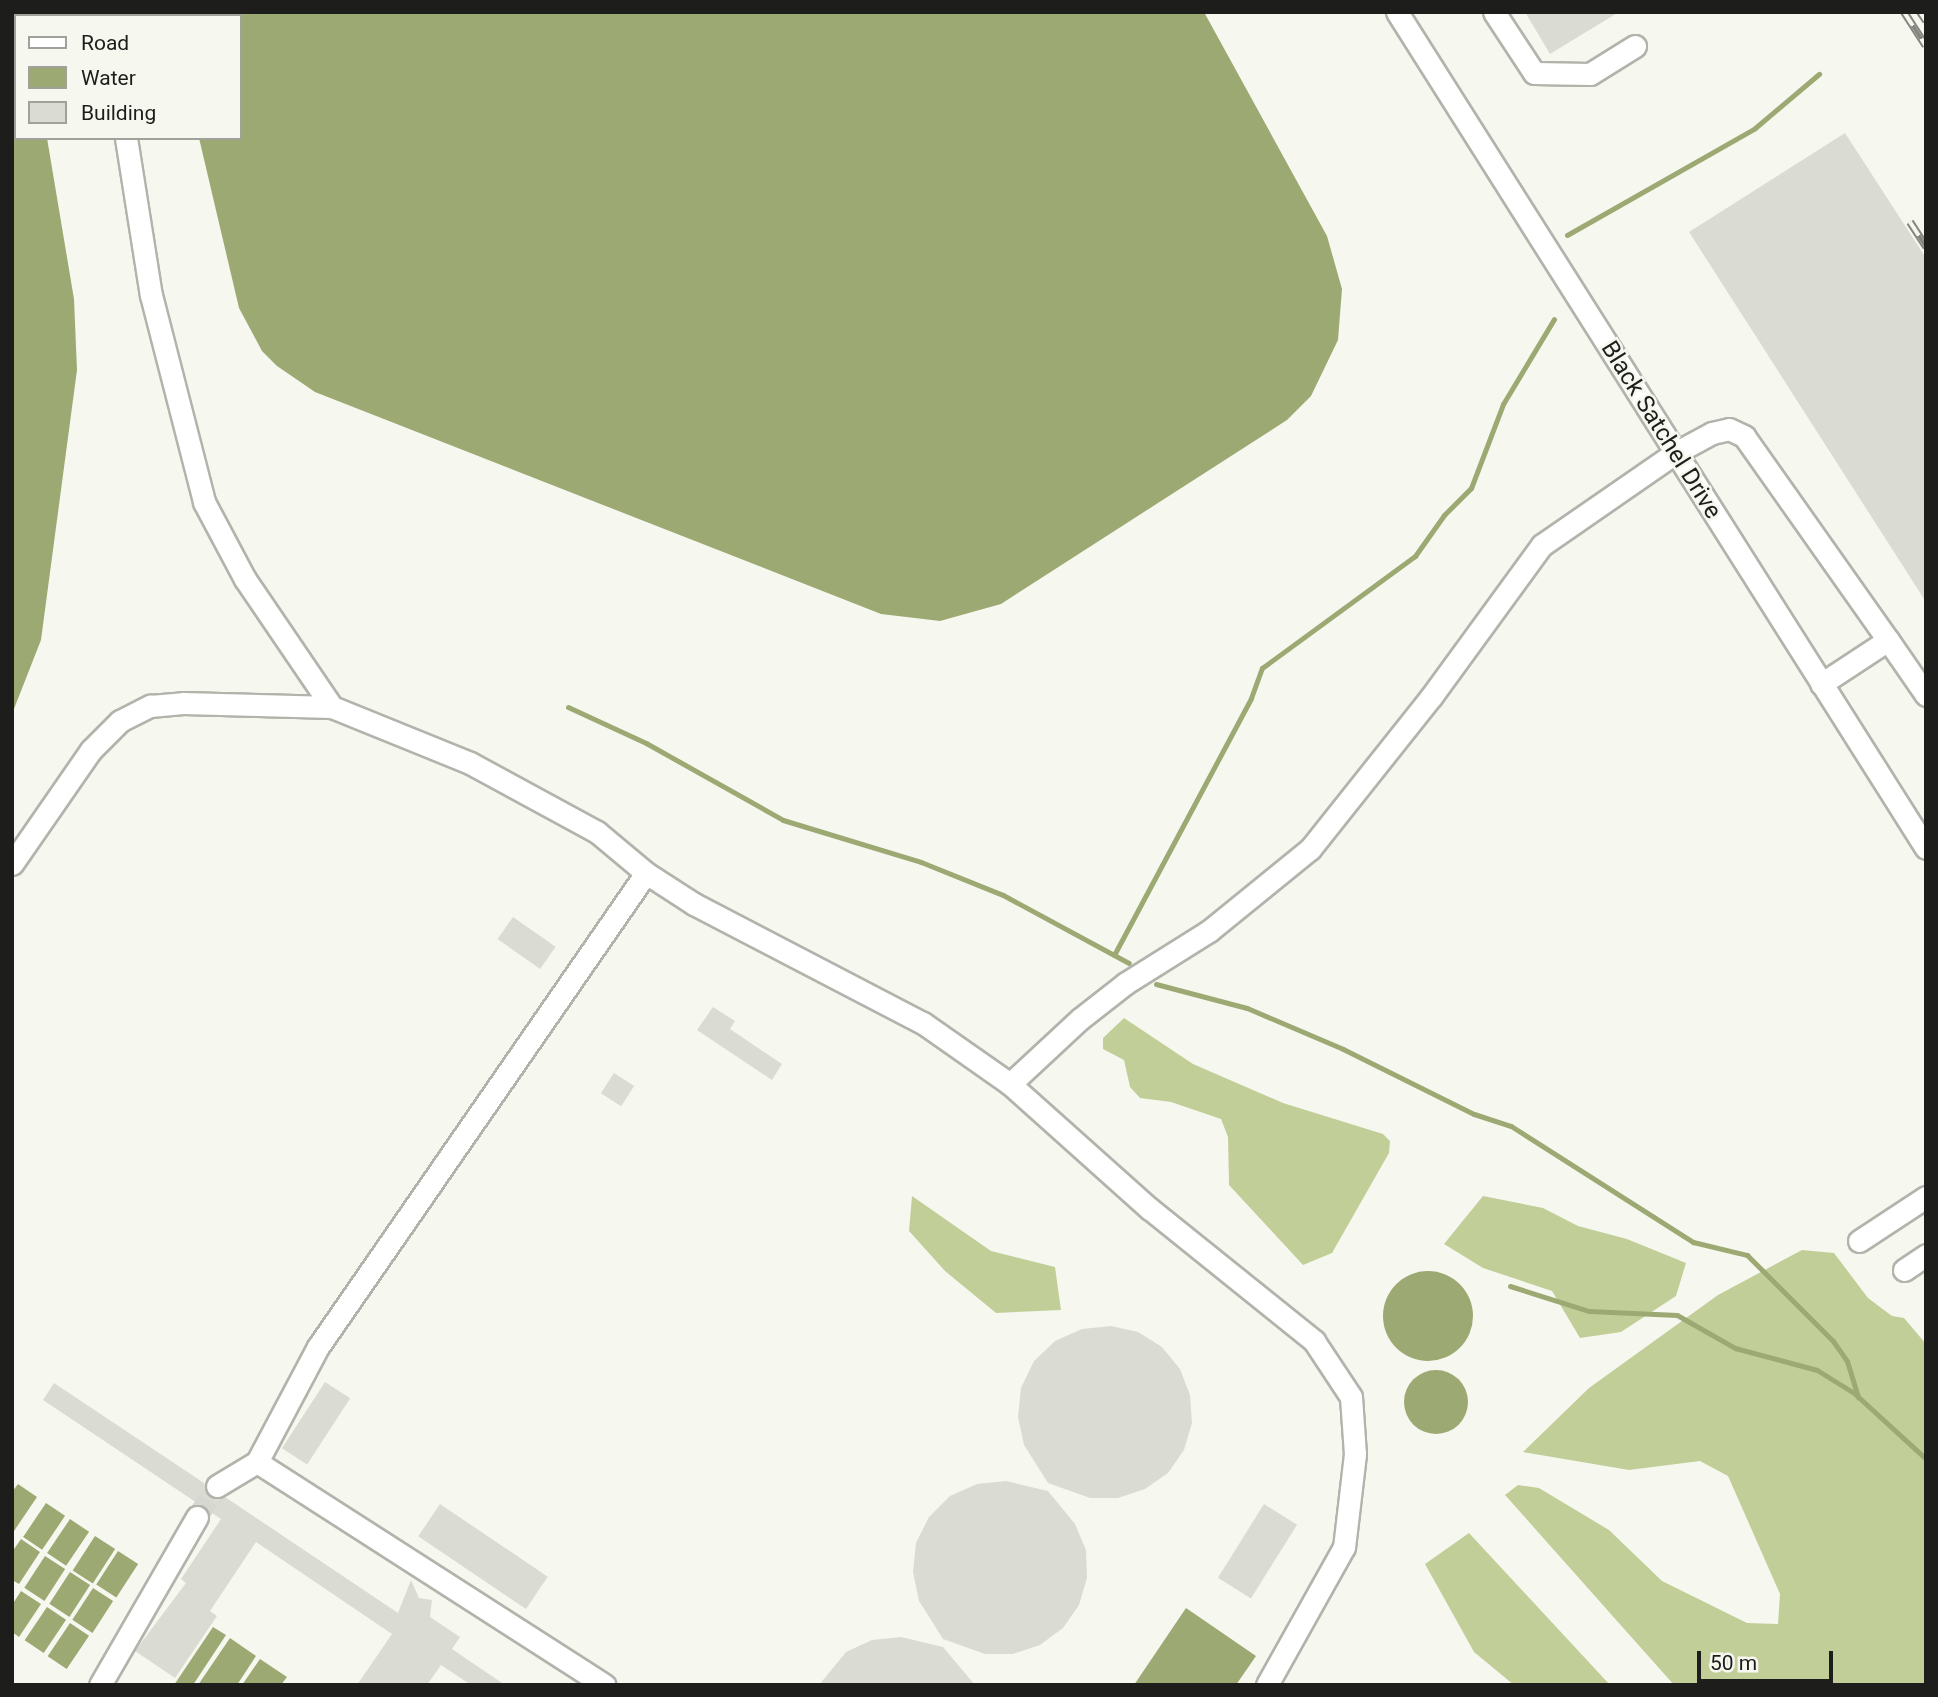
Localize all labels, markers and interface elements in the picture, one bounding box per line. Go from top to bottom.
legend [14,14,242,140]
text: Road [81,31,129,55]
text: Water [81,66,136,90]
text: Building [81,101,156,125]
street label: Black Satchel Drive [1595,336,1727,524]
scale bar [1700,1638,1836,1682]
text: 50 m [1710,1651,1757,1675]

